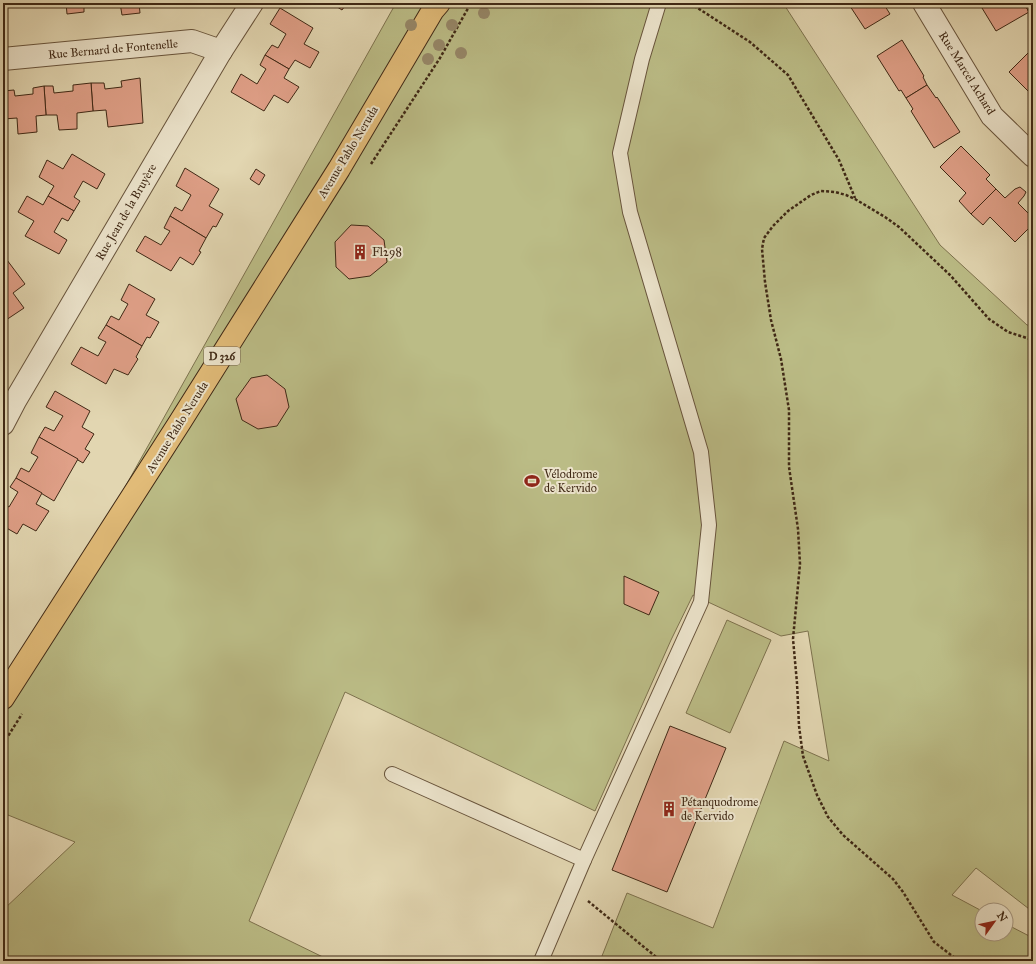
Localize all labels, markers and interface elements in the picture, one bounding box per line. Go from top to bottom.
street label: Rue Marcel Achard [936,29,998,117]
street label: Rue Bernard de Fontenelle [47,36,179,62]
street label: Avenue Pablo Neruda [314,103,382,201]
street label: Rue Jean de la Bruyère [93,161,160,263]
building icon: Fl298 [351,243,369,261]
place label: Fl298 [372,245,402,259]
road number: D 326 [204,347,240,365]
street label: Avenue Pablo Neruda [143,378,211,476]
place label: Vélodrome de Kervido [543,467,598,495]
sports icon: Vélodrome de Kervido [523,472,541,490]
place label: Pétanquodrome de Kervido [681,795,758,823]
building icon: Pétanquodrome de Kervido [660,800,678,818]
north arrow [974,902,1014,942]
text: N [994,909,1010,925]

